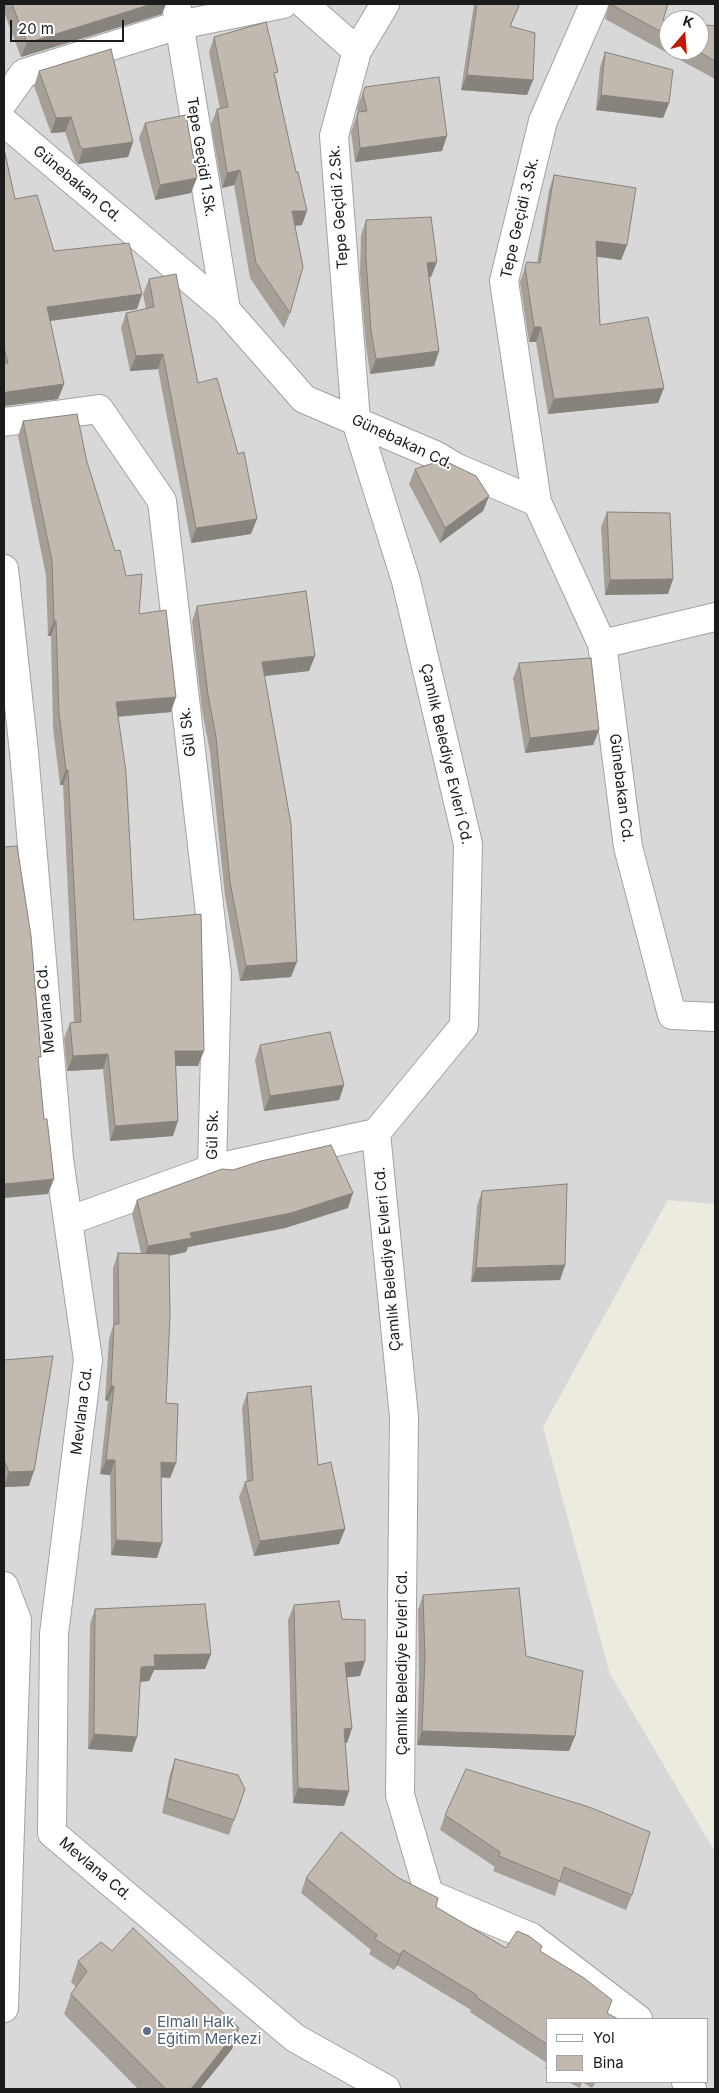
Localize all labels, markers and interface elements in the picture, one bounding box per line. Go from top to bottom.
scale bar [12,10,126,42]
north arrow [659,10,709,60]
text: K [681,12,696,31]
text: 20 m [18,19,54,38]
street label: Tepe Geçidi 1.Sk. [183,96,219,218]
street label: Günebakan Cd. [29,142,125,226]
street label: Tepe Geçidi 2.Sk. [326,144,352,270]
street label: Tepe Geçidi 3.Sk. [497,156,543,280]
street label: Günebakan Cd. [349,411,455,473]
street label: Çamlık Belediye Evleri Cd. [416,662,476,846]
street label: Gül Sk. [176,706,200,758]
street label: Günebakan Cd. [605,733,637,843]
street label: Mevlana Cd. [33,964,59,1054]
street label: Gül Sk. [204,1110,222,1160]
street label: Çamlık Belediye Evleri Cd. [371,1166,405,1352]
street label: Mevlana Cd. [68,1366,96,1456]
street label: Çamlık Belediye Evleri Cd. [393,1570,411,1756]
street label: Mevlana Cd. [55,1834,135,1904]
place label: Elmalı Halk Eğitim Merkezi [157,2013,261,2048]
legend [546,2018,709,2083]
marker: Elmalı Halk Eğitim Merkezi [141,2025,153,2037]
text: Yol [593,2028,615,2047]
text: Bina [593,2053,624,2072]

